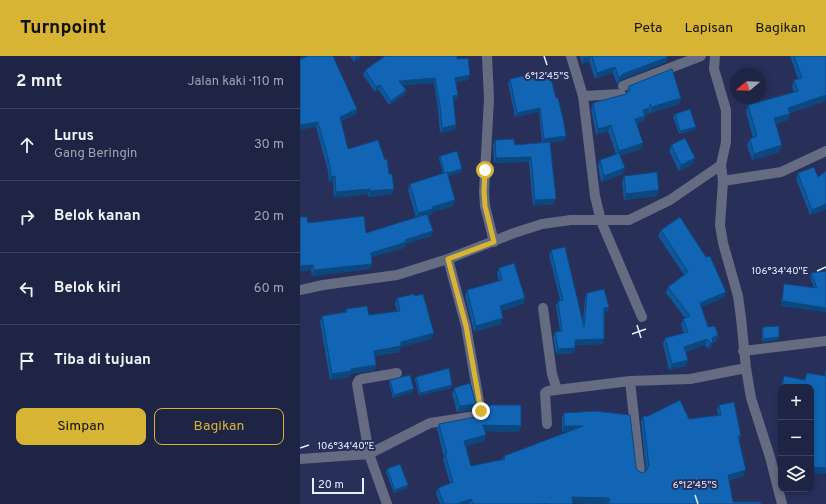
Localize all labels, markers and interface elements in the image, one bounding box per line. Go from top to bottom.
text: Turnpoint [20,16,106,40]
text: Peta [634,20,662,37]
text: Lapisan [684,20,733,37]
text: Bagikan [755,20,806,37]
north arrow [730,68,766,104]
text: 6°12'45"S [525,70,569,83]
text: 2 mnt [16,71,62,93]
text: Jalan kaki · 110 m [187,74,284,90]
text: Lurus [54,127,94,146]
icon: ahead [16,134,38,156]
text: 30 m [254,137,284,153]
text: Gang Beringin [54,146,137,162]
route start [476,161,494,179]
icon: right [16,206,38,228]
text: Belok kanan [54,207,141,226]
text: 20 m [254,209,284,225]
text: 106°34'40"E [751,265,809,278]
icon: left [16,278,38,300]
text: Belok kiri [54,279,121,298]
text: 60 m [254,281,284,297]
icon: arrive [16,350,38,372]
text: Tiba di tujuan [54,351,151,370]
map controls [778,384,814,492]
button: + [778,384,814,420]
route end [472,402,490,420]
button: Simpan [16,408,146,445]
button: Bagikan [154,408,284,445]
button: − [778,420,814,456]
text: 106°34'40"E [317,440,375,453]
button: layers [778,456,814,492]
scale bar [312,476,364,495]
text: 20 m [318,478,344,492]
text: 6°12'45"S [673,479,717,492]

